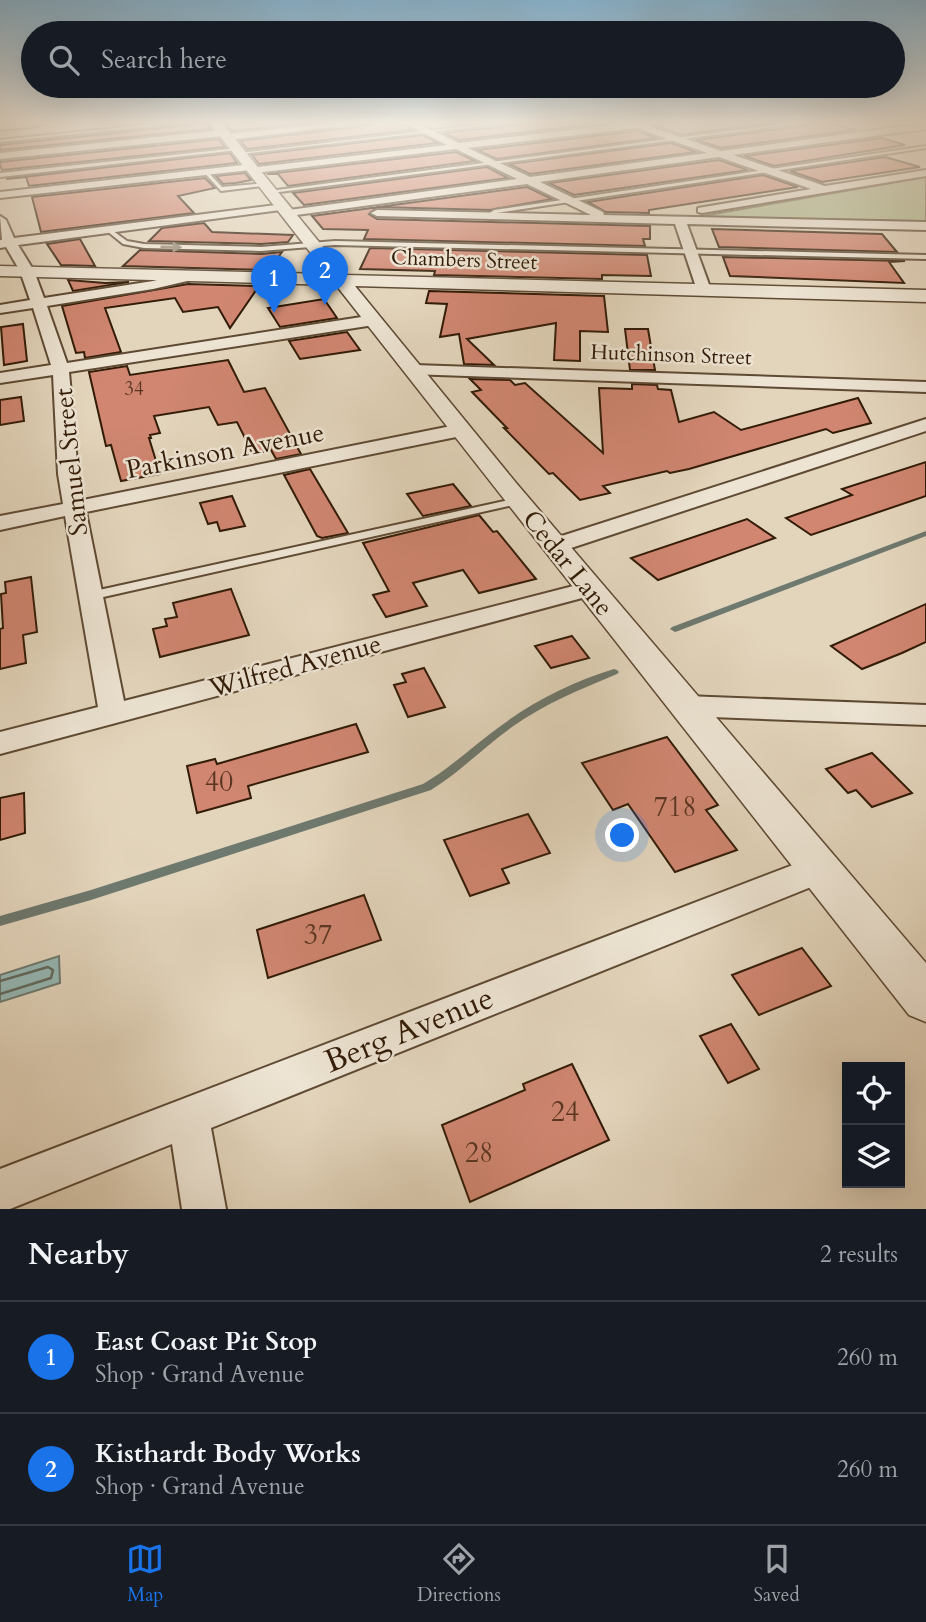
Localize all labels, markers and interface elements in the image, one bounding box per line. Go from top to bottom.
search box [21,21,905,98]
icon: search [45,41,83,79]
text: Search here [101,42,227,77]
one-way arrow [161,241,183,252]
street label: Chambers Street [390,243,538,277]
pin: 2 [302,247,348,305]
pin: 1 [251,255,297,313]
street label: Hutchinson Street [590,338,752,372]
house number: 34 [124,376,144,402]
street label: Samuel Street [46,386,96,538]
street label: Parkinson Avenue [123,415,327,487]
street label: Cedar Lane [515,503,621,623]
street label: Wilfred Avenue [204,626,385,706]
house number: 40 [205,763,233,801]
house number: 718 [653,788,697,826]
your location [605,818,639,852]
house number: 37 [304,916,332,954]
street label: Berg Avenue [318,976,500,1084]
map controls [842,1062,905,1188]
button: locate [842,1062,905,1125]
house number: 24 [551,1093,579,1131]
button: layers [842,1125,905,1188]
house number: 28 [465,1134,493,1172]
text: Nearby [28,1234,129,1275]
text: 2 results [820,1239,898,1270]
text: East Coast Pit Stop [95,1324,318,1359]
text: 1 [45,1342,57,1373]
text: 260 m [837,1342,898,1373]
text: Shop · Grand Avenue [95,1359,305,1390]
text: Kisthardt Body Works [95,1436,361,1471]
text: 2 [45,1454,57,1485]
text: 260 m [837,1454,898,1485]
text: Shop · Grand Avenue [95,1471,305,1502]
tab: Map [126,1540,164,1608]
tab: Directions [417,1540,501,1608]
tab: Saved [754,1540,800,1608]

